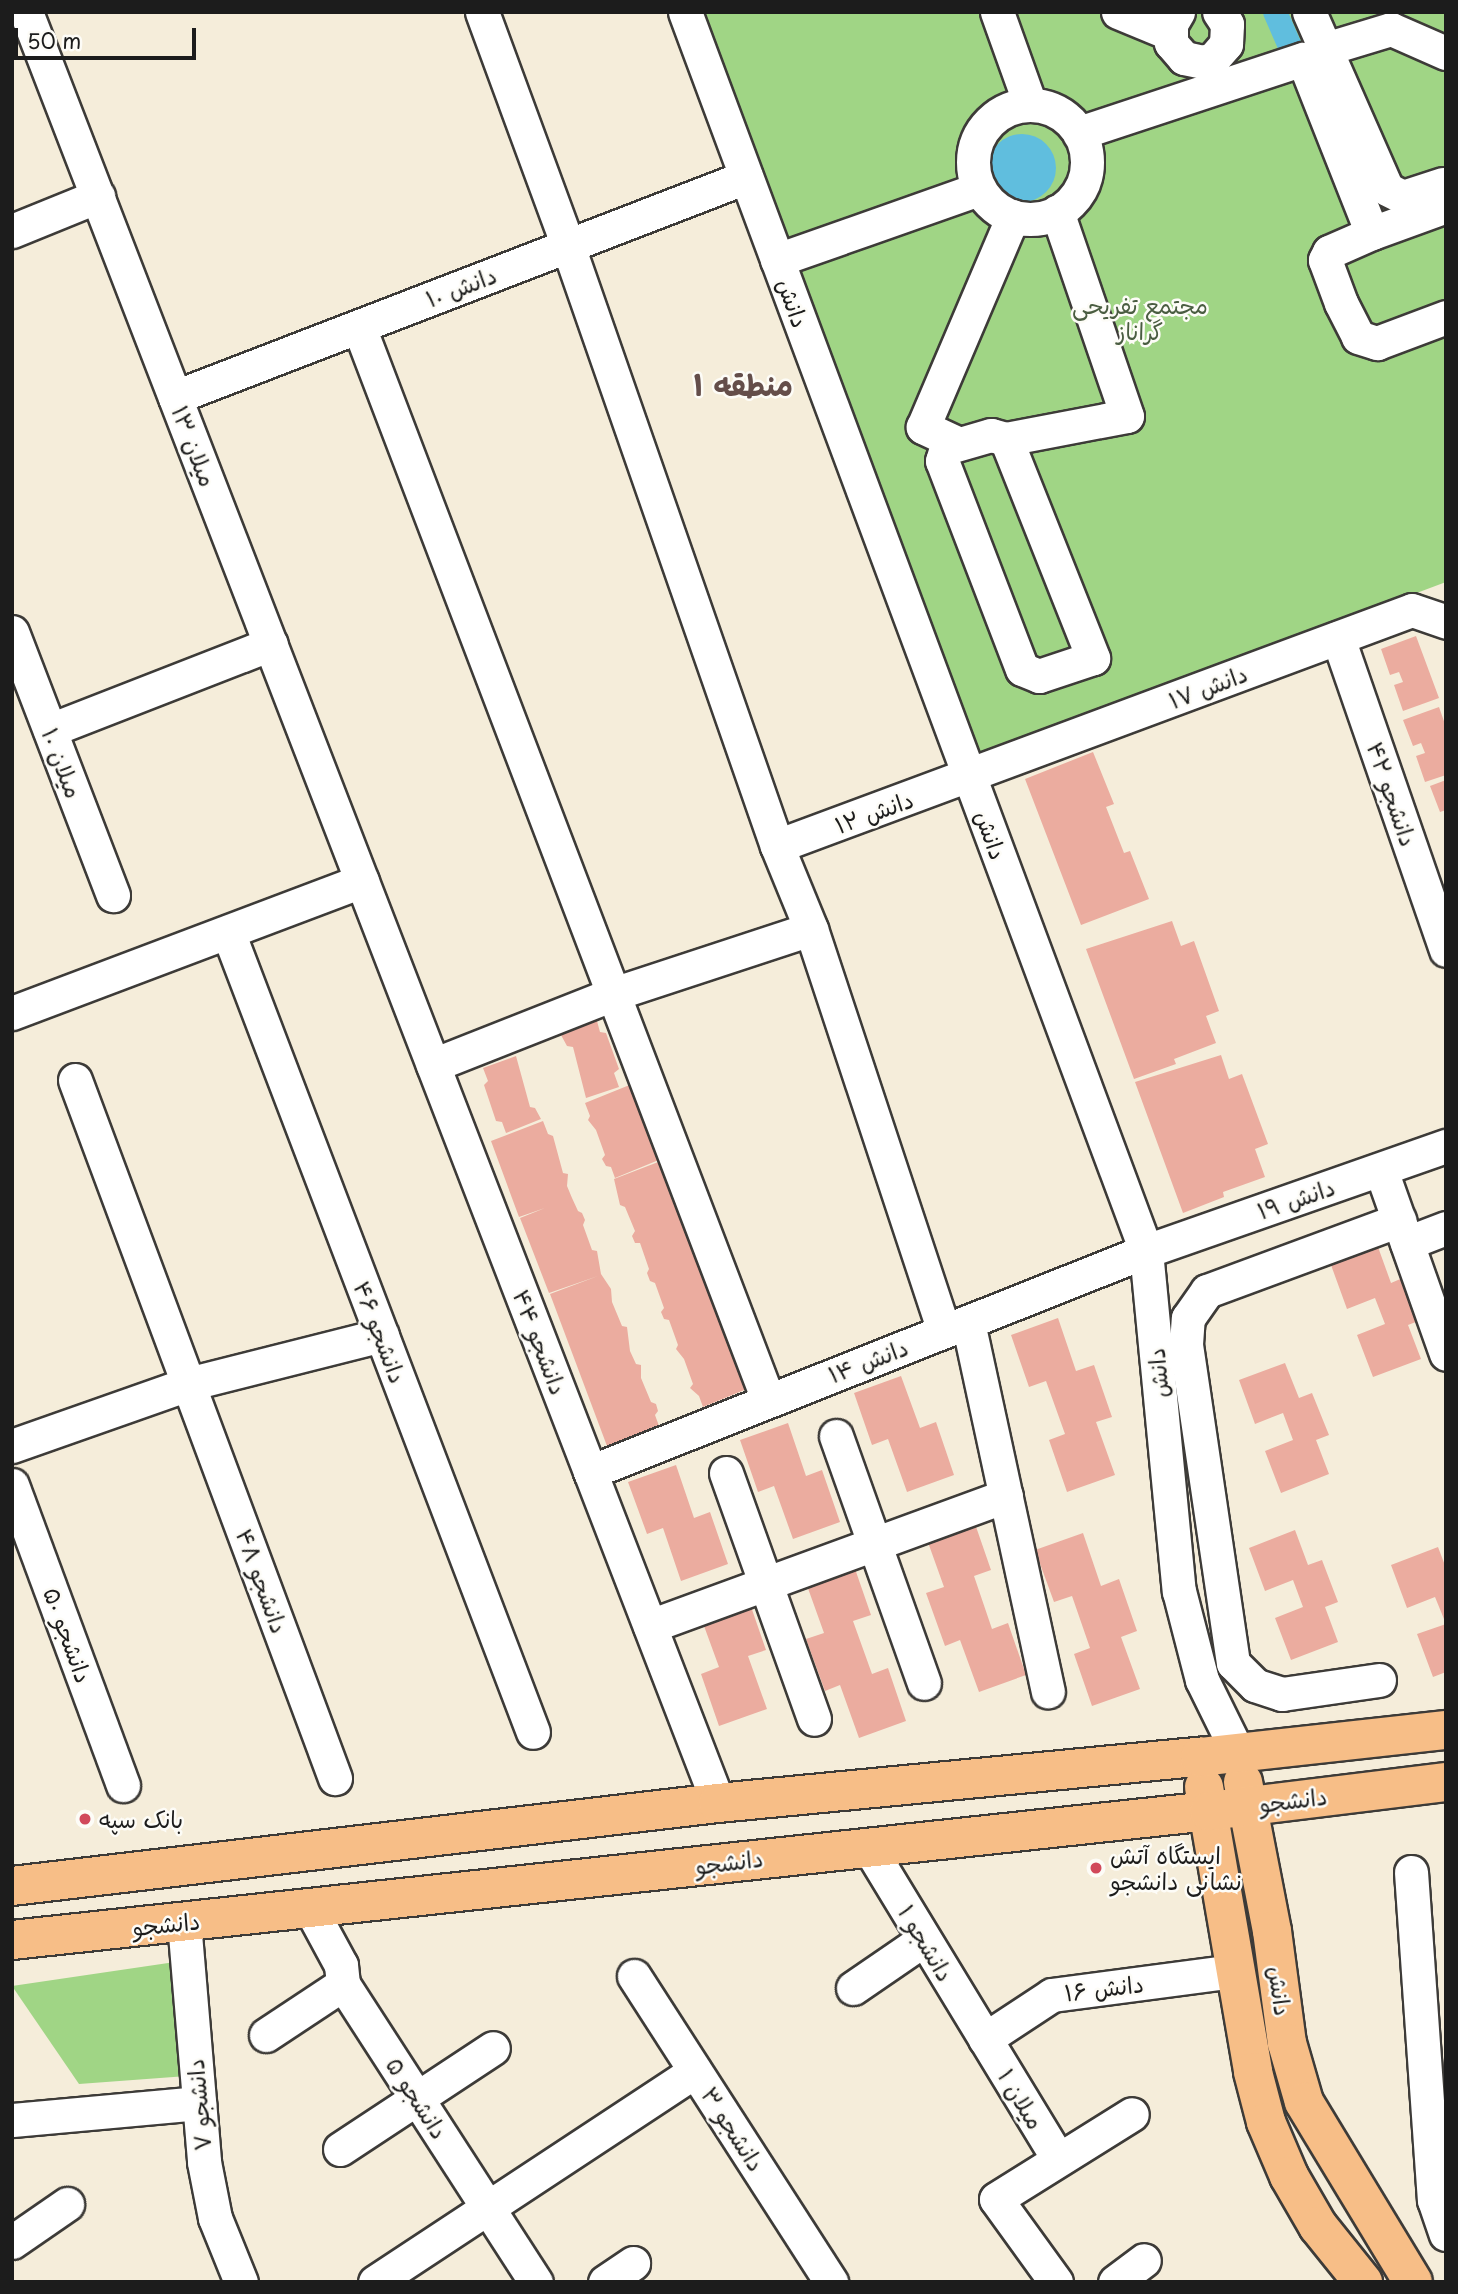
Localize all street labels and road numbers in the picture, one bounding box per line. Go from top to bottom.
street label: دانش ۱۰ [422,261,500,313]
street label: دانش [771,275,815,331]
street label: میلان ۱۳ [166,402,222,490]
street label: دانش ۱۷ [1165,659,1251,715]
street label: میلان ۱۰ [36,724,88,802]
street label: دانشجو ۴۲ [1361,738,1423,850]
street label: دانش ۱۲ [831,785,917,839]
street label: دانش [969,807,1013,863]
street label: دانش ۱۹ [1254,1173,1338,1225]
street label: دانشجو ۴۶ [348,1277,412,1387]
street label: دانشجو ۴۴ [507,1286,573,1398]
street label: دانش ۱۴ [824,1333,912,1389]
street label: دانش [1142,1347,1174,1399]
street label: دانشجو ۴۸ [230,1525,294,1637]
street label: دانشجو ۵۰ [38,1584,98,1686]
street label: دانشجو [1257,1782,1329,1818]
street label: دانشجو [693,1844,765,1880]
street label: دانشجو ۱ [892,1900,960,1986]
street label: دانشجو [131,1907,201,1941]
street label: دانش [1263,1964,1297,2018]
street label: دانش ۱۶ [1063,1969,1145,2007]
street label: دانشجو ۵ [380,2052,454,2144]
street label: دانشجو ۷ [181,2058,217,2152]
street label: میلان ۱ [992,2064,1050,2134]
street label: دانشجو ۳ [696,2082,770,2176]

